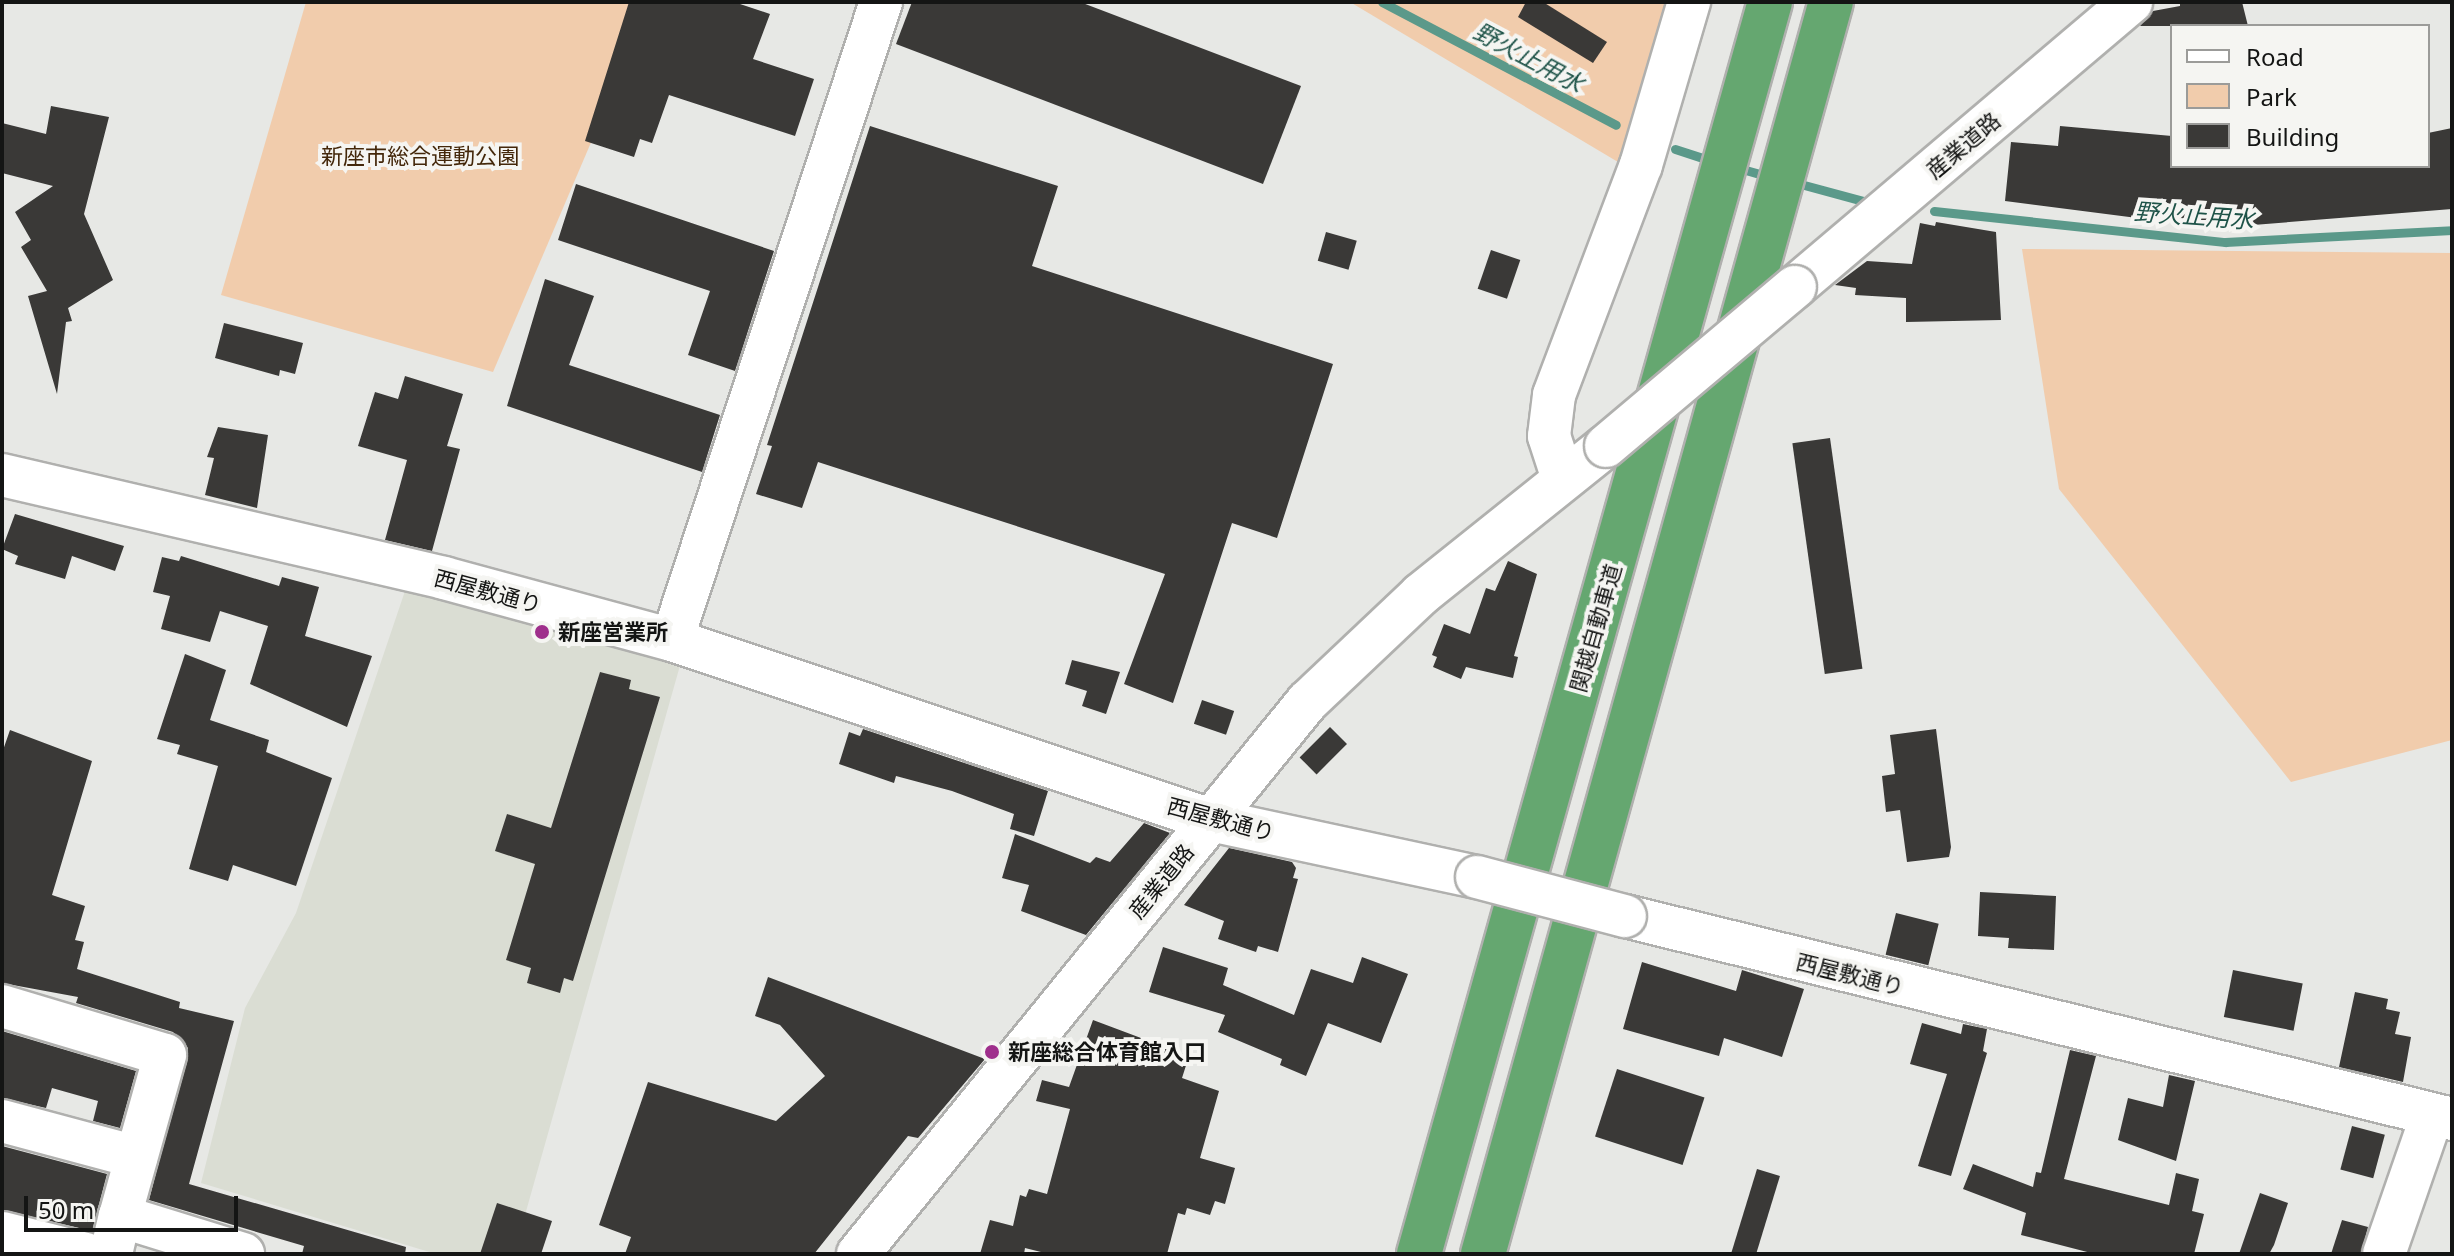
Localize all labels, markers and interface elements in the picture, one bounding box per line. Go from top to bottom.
water label: 野火止用水 [1469,16,1589,98]
legend [2170,24,2430,168]
text: Road [2246,40,2304,73]
text: Park [2246,80,2297,113]
street label: 産業道路 [1921,107,2005,183]
text: Building [2246,120,2339,153]
park label: 新座市総合運動公園 [321,143,519,169]
water label: 野火止用水 [2133,196,2255,234]
street label: 関越自動車道 [1564,561,1626,695]
street label: 西屋敷通り [431,564,545,618]
place label: 新座営業所 [558,619,668,645]
marker: 新座営業所 [533,623,551,641]
street label: 西屋敷通り [1164,792,1278,846]
street label: 産業道路 [1123,838,1199,924]
street label: 西屋敷通り [1793,948,1907,1000]
place label: 新座総合体育館入口 [1008,1039,1206,1065]
marker: 新座総合体育館入口 [983,1043,1001,1061]
scale bar [28,1180,242,1230]
text: 50 m [38,1193,94,1226]

